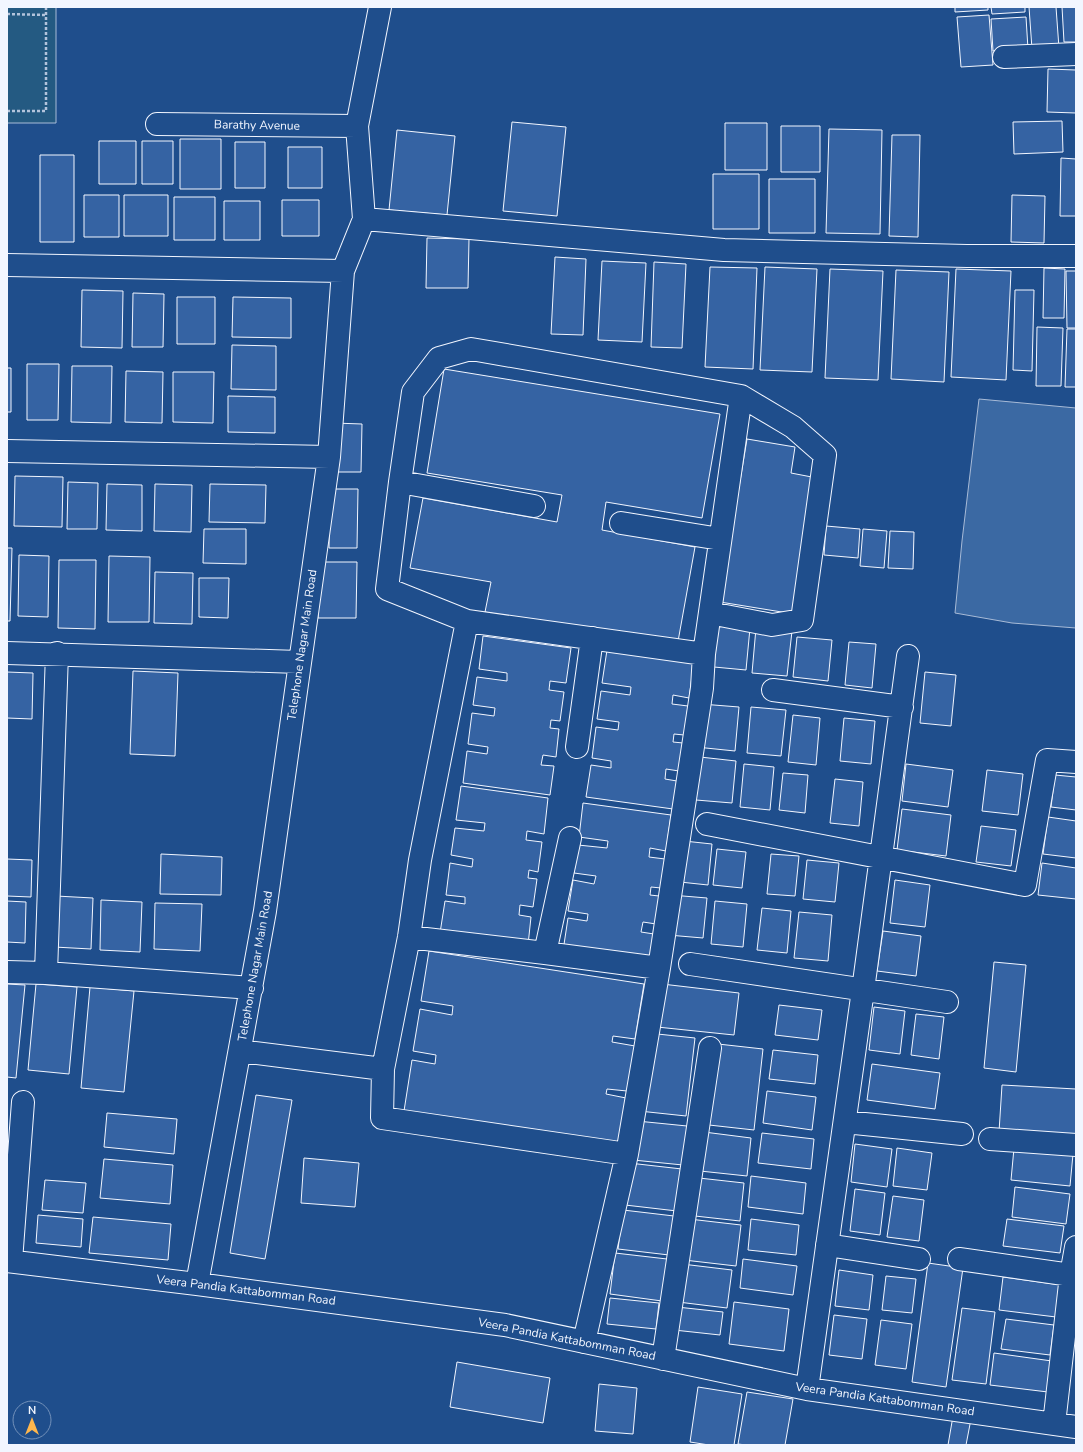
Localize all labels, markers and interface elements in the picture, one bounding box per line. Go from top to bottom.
street label: Barathy Avenue [214,116,300,134]
street label: Telephone Nagar Main Road [283,568,321,722]
street label: Telephone Nagar Main Road [234,889,276,1043]
street label: Veera Pandia Kattabomman Road [154,1271,337,1309]
street label: Veera Pandia Kattabomman Road [476,1314,657,1364]
street label: Veera Pandia Kattabomman Road [793,1378,976,1419]
north arrow [12,1400,52,1440]
text: N [28,1403,36,1418]

